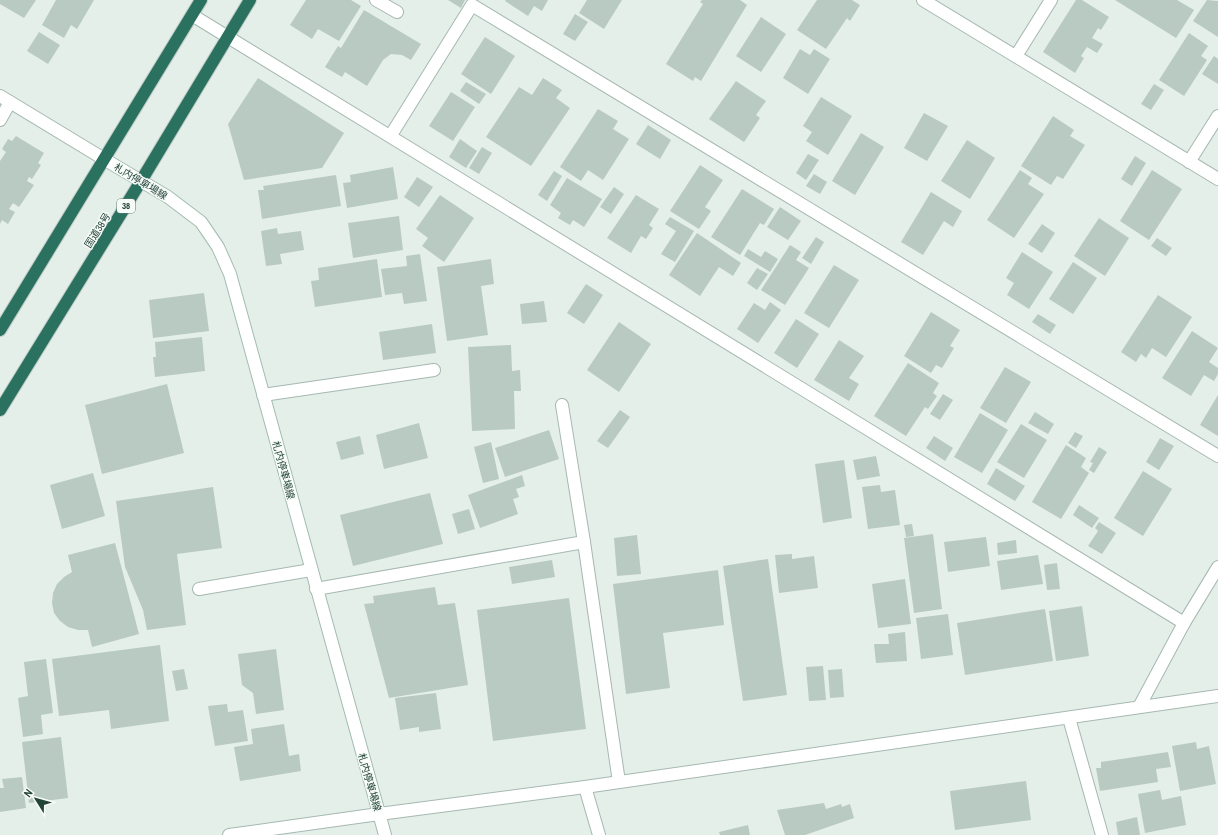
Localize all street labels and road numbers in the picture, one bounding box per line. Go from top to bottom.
street label: 札内停車場線 [112,160,170,202]
road number: 38 [117,199,135,213]
street label: 国道38号 [82,210,113,250]
street label: 札内停車場線 [269,439,298,501]
street label: 札内停車場線 [355,752,384,813]

